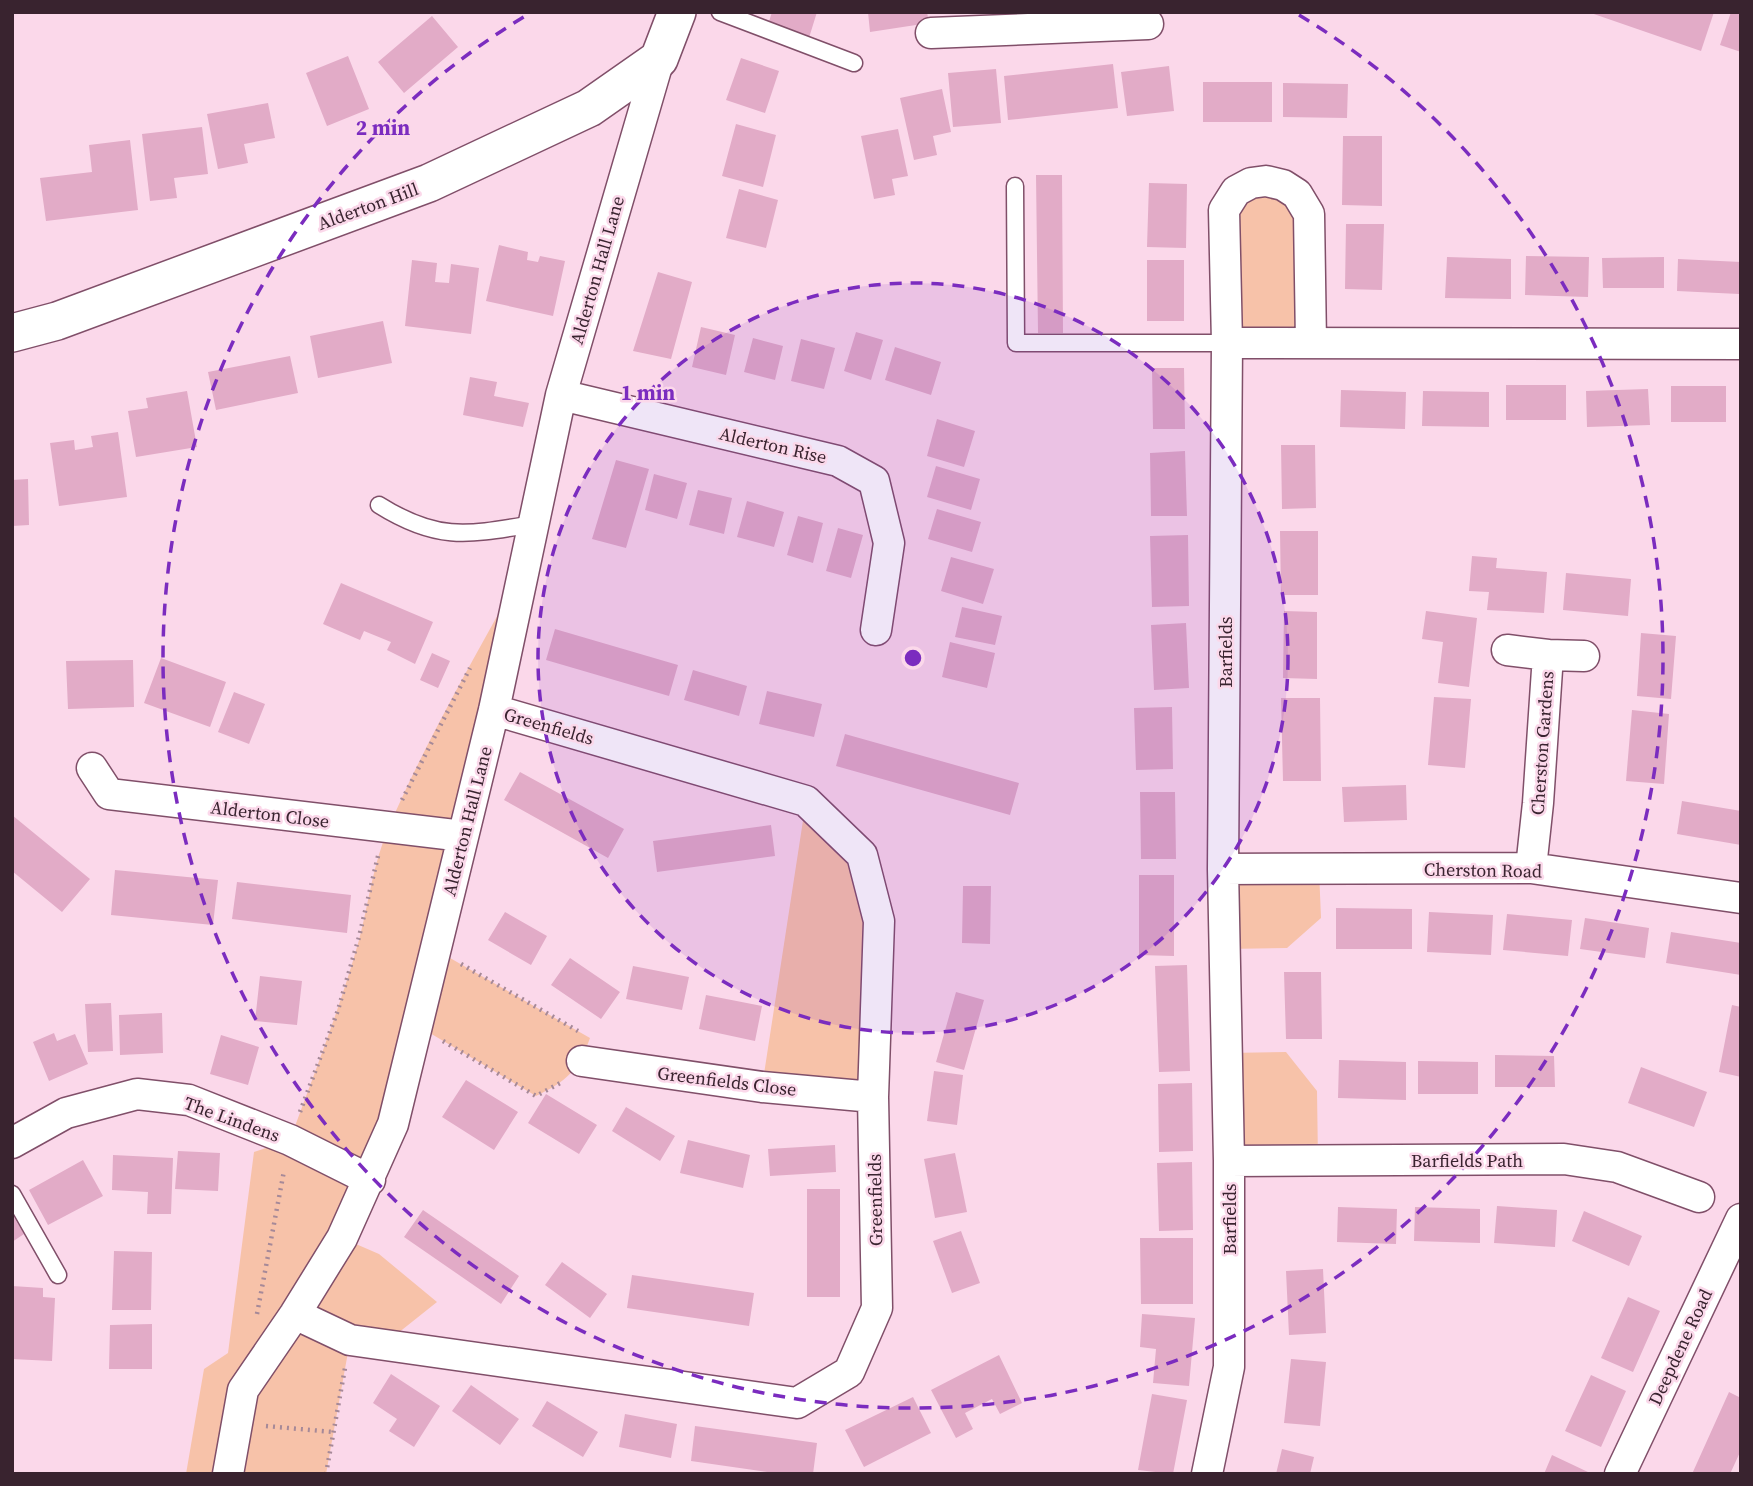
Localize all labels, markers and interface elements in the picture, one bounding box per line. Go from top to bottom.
text: 2 min [356,113,410,142]
street label: Alderton Hill [314,176,422,236]
street label: Alderton Hall Lane [564,193,630,347]
text: 1 min [621,378,675,407]
street label: Alderton Rise [717,420,829,470]
street label: Barfields [1213,616,1238,688]
centre of rings [901,646,925,670]
street label: Cherston Gardens [1524,670,1560,816]
street label: Greenfields [501,701,597,751]
street label: Alderton Hall Lane [436,744,498,898]
street label: Alderton Close [209,794,331,834]
street label: Cherston Road [1424,856,1542,884]
street label: Greenfields Close [656,1060,798,1102]
street label: The Lindens [181,1090,284,1148]
street label: Barfields Path [1411,1148,1523,1173]
street label: Greenfields [862,1153,888,1246]
street label: Barfields [1217,1183,1242,1255]
street label: Deepdene Road [1642,1285,1718,1409]

